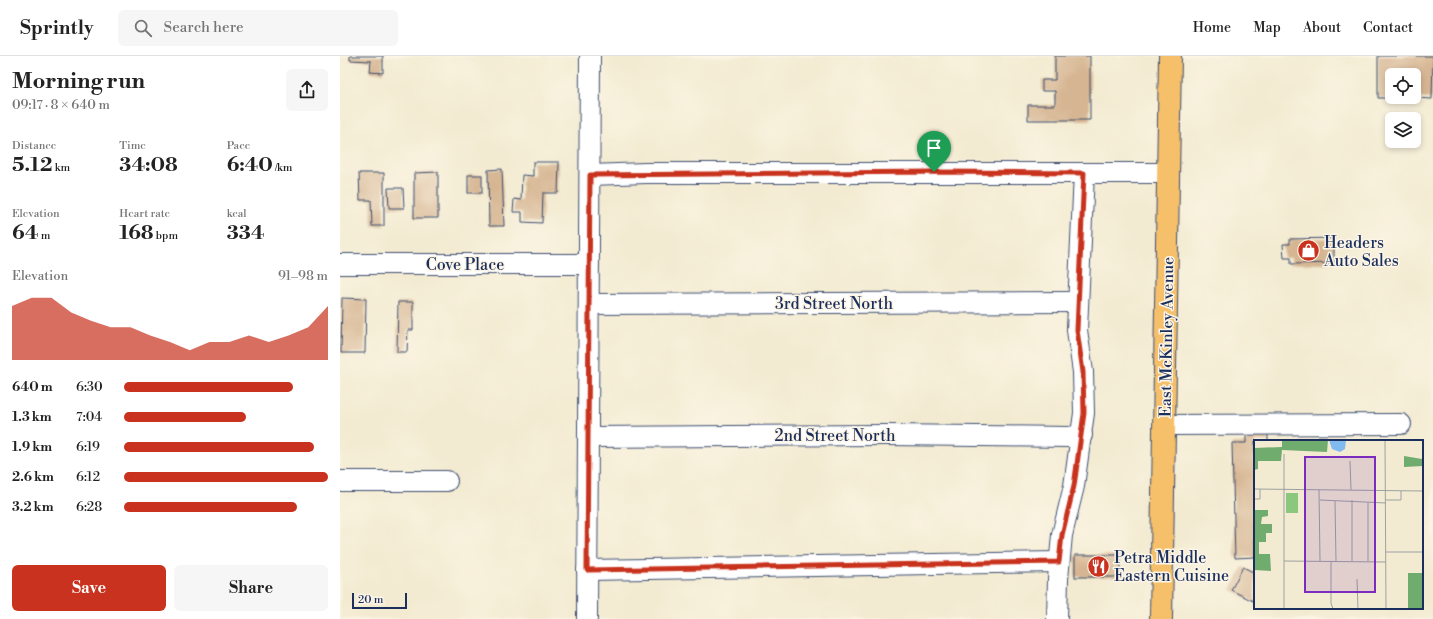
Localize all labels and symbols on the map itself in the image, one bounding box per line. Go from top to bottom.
pin [917,131,951,172]
place label: Headers Auto Sales [1323,233,1399,271]
shop icon: Headers Auto Sales [1296,238,1322,264]
street label: Cove Place [426,255,504,275]
street label: East McKinley Avenue [1156,257,1178,417]
street label: 3rd Street North [775,294,894,314]
street label: 2nd Street North [774,426,896,446]
inset map [1254,440,1423,609]
place label: Petra Middle Eastern Cuisine [1114,548,1229,586]
restaurant icon: Petra Middle Eastern Cuisine [1085,553,1111,579]
scale bar [352,591,407,610]

